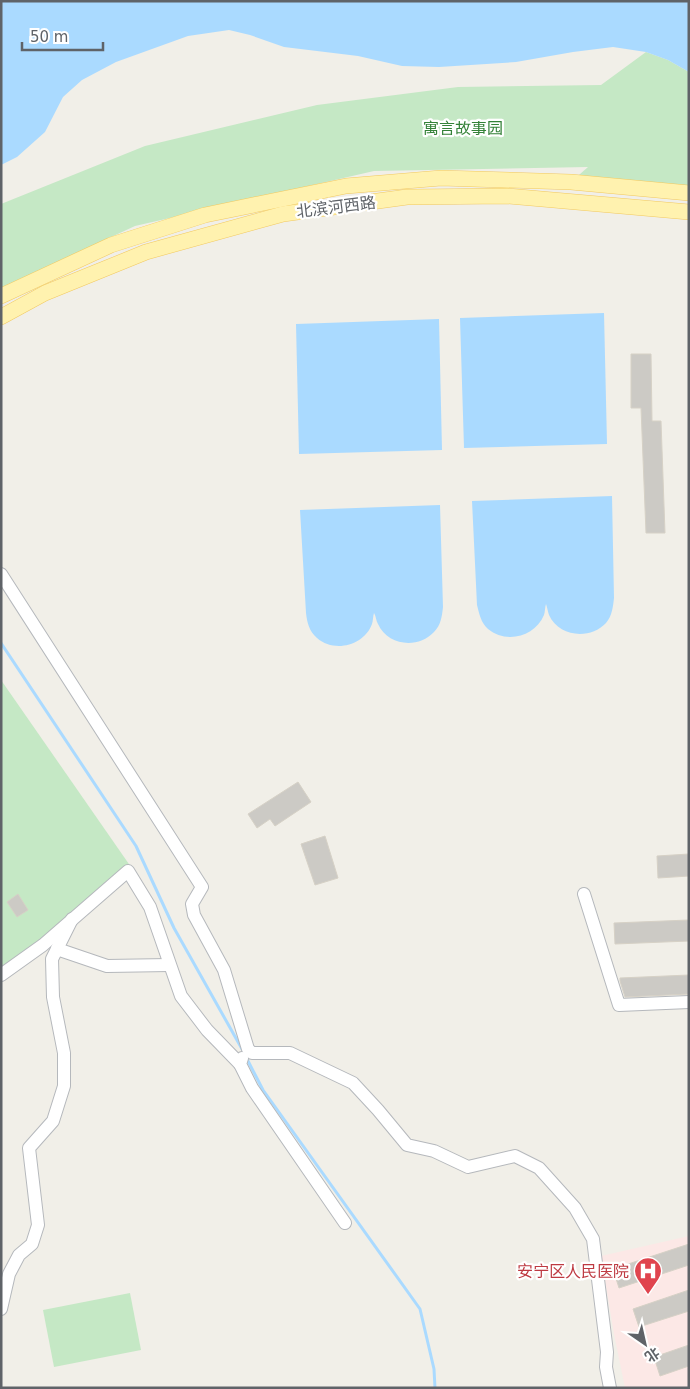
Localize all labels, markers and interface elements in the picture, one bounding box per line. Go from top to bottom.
scale bar [22,20,104,52]
text: 50 m [30,28,68,46]
park label: 寓言故事园 [423,119,503,138]
street label: 北滨河西路 [295,193,377,221]
hospital icon: 安宁区人民医院 [633,1256,663,1295]
place label: 安宁区人民医院 [517,1262,629,1281]
north arrow [620,1319,670,1369]
text: 北 [642,1344,663,1365]

